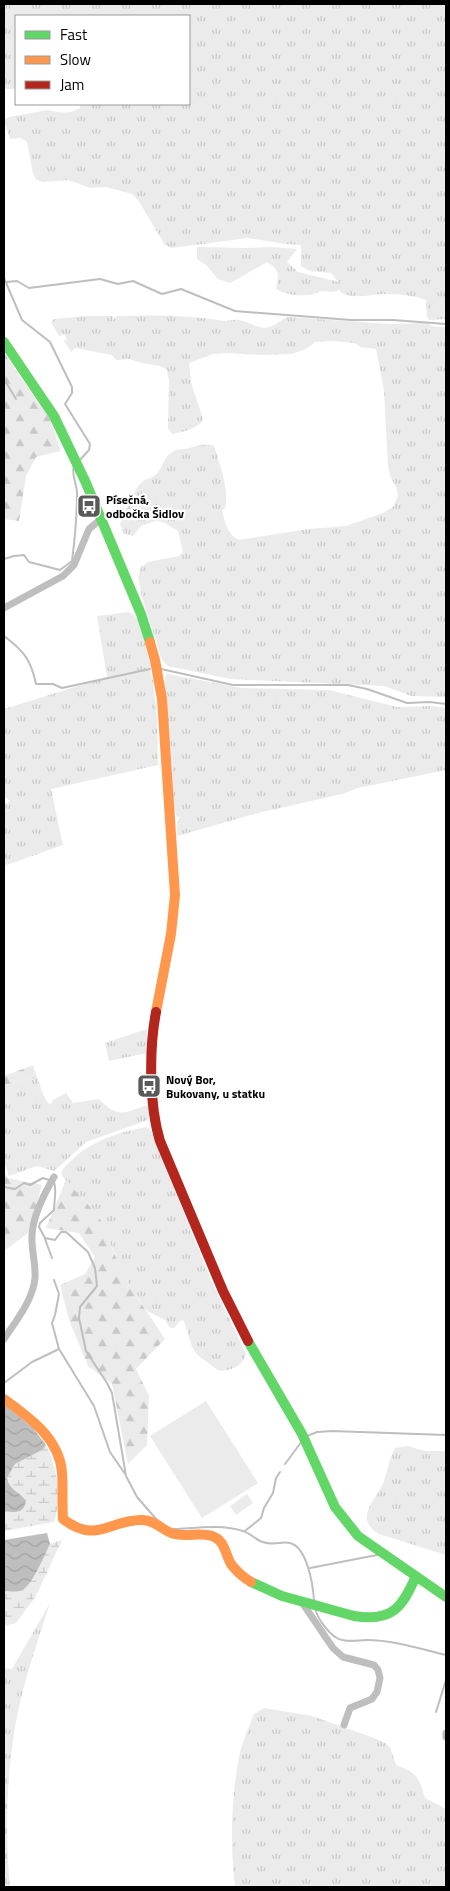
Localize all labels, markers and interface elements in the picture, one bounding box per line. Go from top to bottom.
legend [15,15,190,105]
text: Fast [60,23,88,46]
text: Slow [60,48,91,71]
text: Jam [60,73,84,96]
place label: Písečná, odbočka Šidlov [106,490,184,523]
bus stop icon: Písečná, odbočka Šidlov [76,493,102,519]
place label: Nový Bor, Bukovany, u statku [166,1070,265,1103]
bus stop icon: Nový Bor, Bukovany, u statku [136,1073,162,1099]

